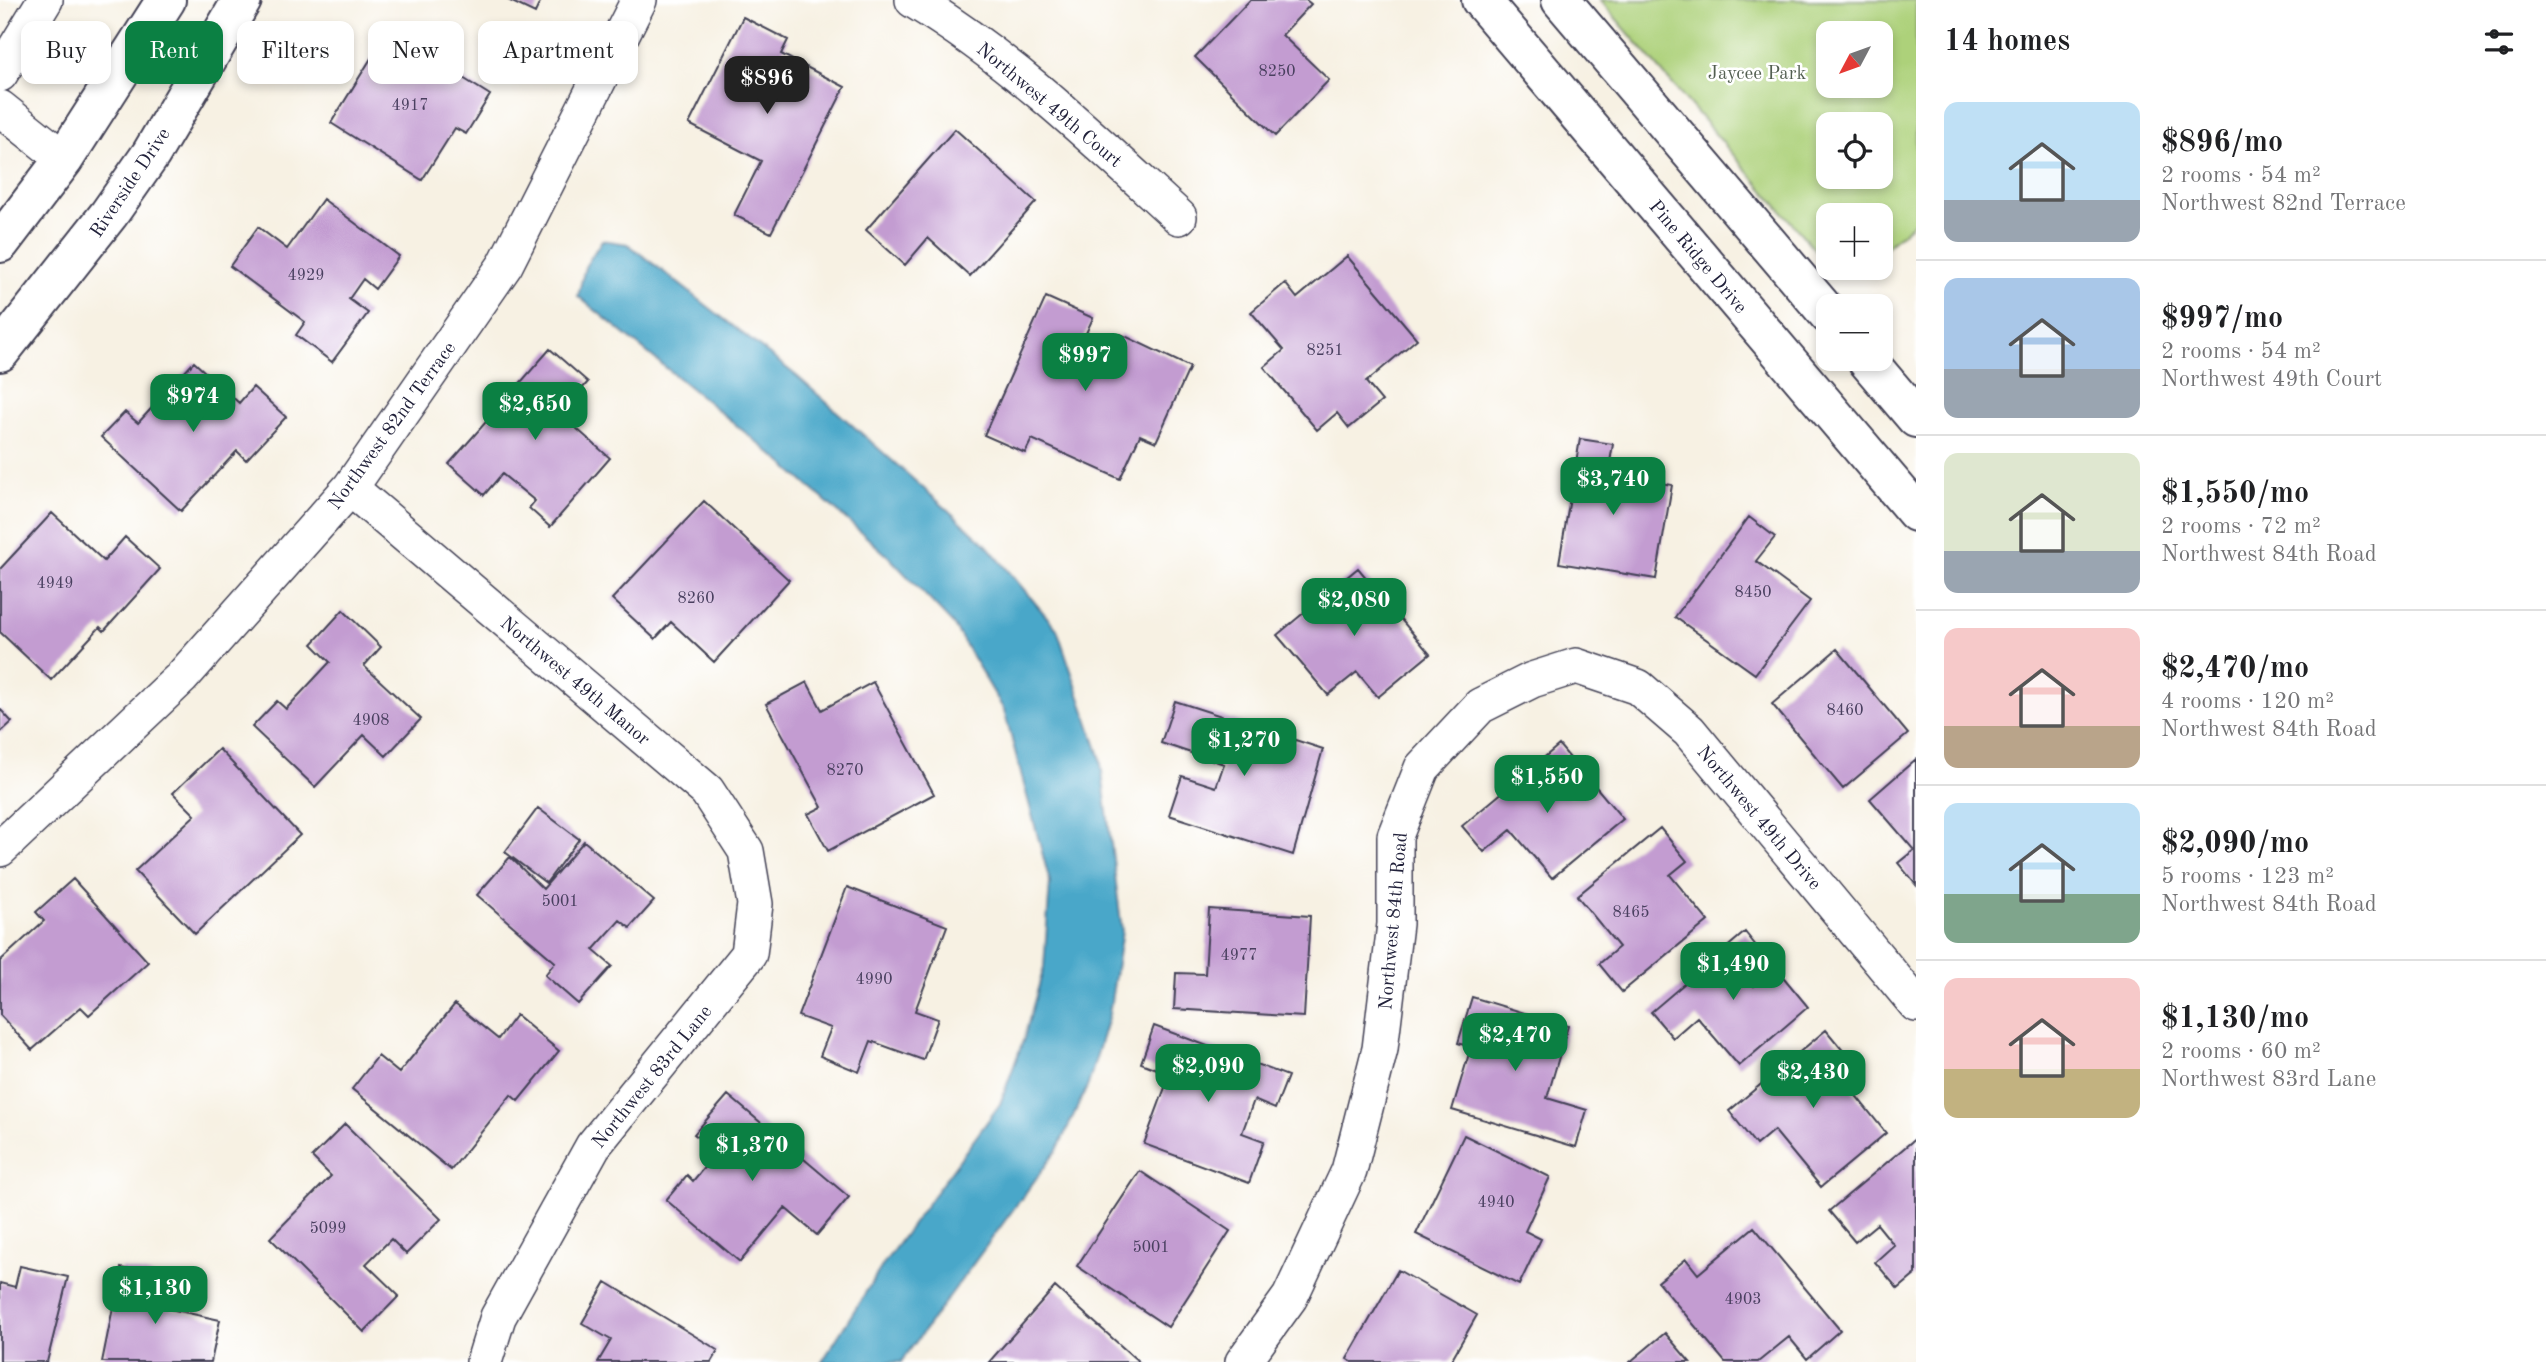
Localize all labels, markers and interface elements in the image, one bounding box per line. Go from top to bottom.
chip: Buy [21,21,111,84]
chip: Rent [125,21,223,84]
chip: Filters [237,21,354,84]
chip: New [368,21,464,84]
chip: Apartment [478,21,638,84]
north arrow [1816,21,1894,98]
map controls [1816,21,1893,371]
icon: filters [2480,23,2518,61]
text: 14 homes [1944,27,2070,57]
street label: Northwest 49th Court [972,40,1124,172]
pin: $896 [726,57,808,116]
house number: 8250 [1258,64,1296,80]
park label: Jaycee Park [1708,65,1806,84]
text: $896 [740,67,794,90]
house number: 4917 [391,98,429,114]
button: locate [1816,112,1893,189]
street label: Riverside Drive [88,125,175,242]
text: $896/mo [2161,128,2283,158]
icon: home [2000,130,2084,214]
text: 2 rooms · 54 m² [2161,164,2321,187]
text: Northwest 82nd Terrace [2161,192,2406,215]
street label: Pine Ridge Drive [1644,198,1750,318]
button: + [1816,203,1893,280]
house number: 4929 [287,268,325,284]
button: − [1816,294,1893,371]
text: $997/mo [2161,304,2283,334]
icon: home [2000,306,2084,390]
pin: $997 [1044,334,1126,393]
street label: Northwest 82nd Terrace [326,339,460,514]
text: 2 rooms · 54 m² [2161,340,2321,363]
house number: 8251 [1306,343,1344,359]
text: $997 [1058,344,1112,367]
text: Northwest 49th Court [2161,368,2382,391]
pin: $974 [152,374,234,434]
pin: $2,650 [478,382,592,442]
text: $974 [166,385,220,408]
text: $2,650 [498,393,572,416]
pin: $3,740 [1556,458,1670,517]
text: $3,740 [1576,468,1650,491]
text: $1,550/mo [2161,479,2309,509]
icon: home [2000,481,2084,565]
text: 2 rooms · 72 m² [2161,515,2321,538]
text: Northwest 84th Road [2161,543,2377,566]
house number: 4949 [36,576,74,592]
pin: $2,080 [1297,578,1411,638]
house number: 8450 [1734,585,1772,601]
text: $2,080 [1317,589,1391,612]
house number: 8260 [677,591,715,607]
street label: Northwest 49th Manor [496,614,653,750]
text: $2,470/mo [2161,654,2309,684]
icon: home [2000,656,2084,740]
text: 4 rooms · 120 m² [2161,690,2334,713]
house number: 8460 [1826,703,1864,719]
house number: 4908 [352,713,390,729]
pin: $1,270 [1187,718,1301,778]
text: Northwest 84th Road [2161,718,2377,741]
text: $1,270 [1207,729,1281,752]
street label: Northwest 49th Drive [1692,743,1824,894]
pin: $1,550 [1490,756,1604,815]
house number: 8270 [826,763,864,779]
text: $1,550 [1510,766,1584,789]
text: $2,090/mo [2161,829,2309,859]
street label: Northwest 84th Road [1377,831,1412,1011]
icon: home [2000,831,2084,915]
text: 5 rooms · 123 m² [2161,865,2334,888]
text: Northwest 84th Road [2161,893,2377,916]
house number: 5001 [541,894,579,910]
house number: 8465 [1612,905,1650,921]
pin: $1,490 [1676,942,1790,1002]
house number: 4977 [1220,948,1258,964]
text: $1,490 [1696,953,1770,976]
house number: 4990 [855,972,893,988]
street label: Northwest 83rd Lane [590,1003,716,1153]
text: $1,130/mo [2161,1004,2309,1034]
icon: home [2000,1006,2084,1090]
pin: $2,470 [1458,1014,1572,1073]
text: $2,470 [1478,1024,1552,1047]
text: 2 rooms · 60 m² [2161,1040,2321,1063]
pin: $2,090 [1151,1044,1265,1104]
pin: $2,430 [1756,1050,1870,1110]
text: $2,090 [1171,1055,1245,1078]
text: $2,430 [1776,1061,1850,1084]
text: Northwest 83rd Lane [2161,1068,2376,1091]
pin: $1,370 [695,1124,809,1183]
text: $1,370 [715,1134,789,1157]
house number: 4940 [1477,1195,1515,1211]
house number: 5099 [309,1221,347,1237]
house number: 5001 [1132,1240,1170,1256]
pin: $1,130 [98,1266,212,1326]
text: $1,130 [118,1277,192,1300]
house number: 4903 [1724,1292,1762,1308]

